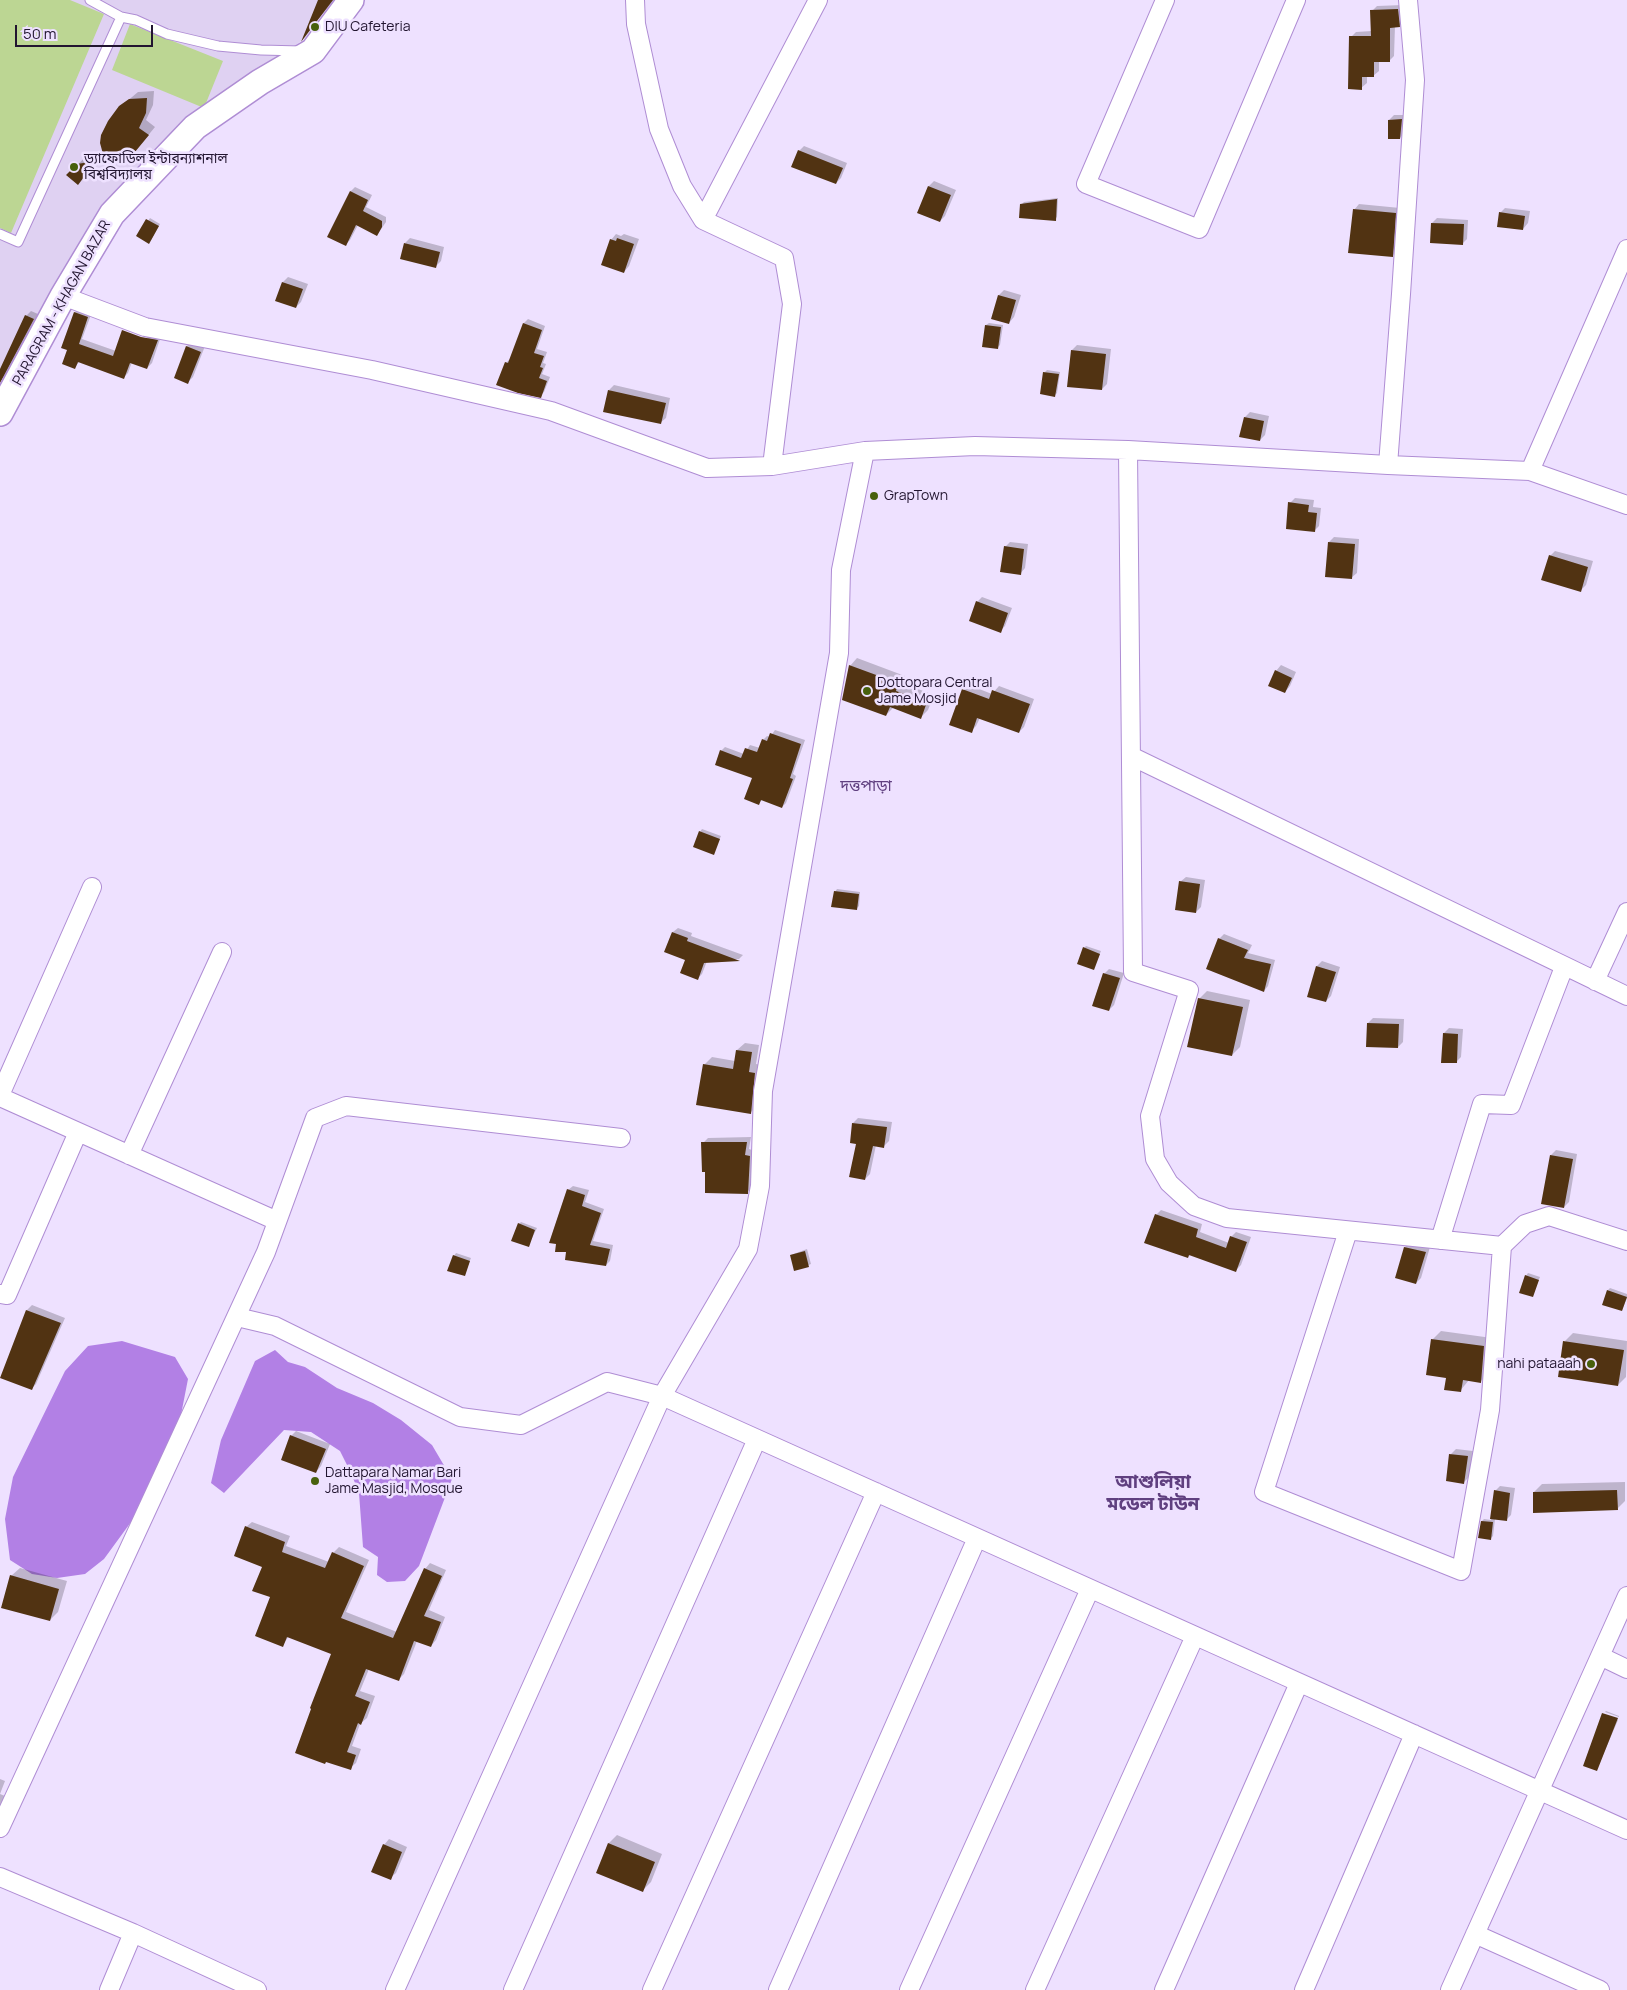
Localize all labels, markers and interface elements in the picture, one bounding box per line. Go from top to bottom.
scale bar [18,15,155,47]
place label: DIU Cafeteria [325,19,411,35]
marker: DIU Cafeteria [309,21,321,33]
text: 50 m [23,23,57,44]
place label: ড্যাফোডিল ইন্টারন্যাশনাল বিশ্ববিদ্যালয় [84,151,228,184]
marker: ড্যাফোডিল ইন্টারন্যাশনাল বিশ্ববিদ্যালয় [68,161,80,173]
street label: PARAGRAM - KHAGAN BAZAR [10,218,114,388]
place label: GrapTown [884,488,948,504]
marker: GrapTown [868,490,880,502]
place label: Dottopara Central Jame Mosjid [877,675,992,708]
marker: Dottopara Central Jame Mosjid [861,685,873,697]
district label: দত্তপাড়া [840,777,892,797]
place label: nahi pataaah [1497,1356,1581,1372]
marker: nahi pataaah [1585,1358,1597,1370]
place label: Dattapara Namar Bari Jame Masjid, Mosque [325,1465,463,1498]
district label: আশুলিয়া মডেল টাউন [1107,1472,1199,1516]
marker: Dattapara Namar Bari Jame Masjid, Mosque [309,1475,321,1487]

